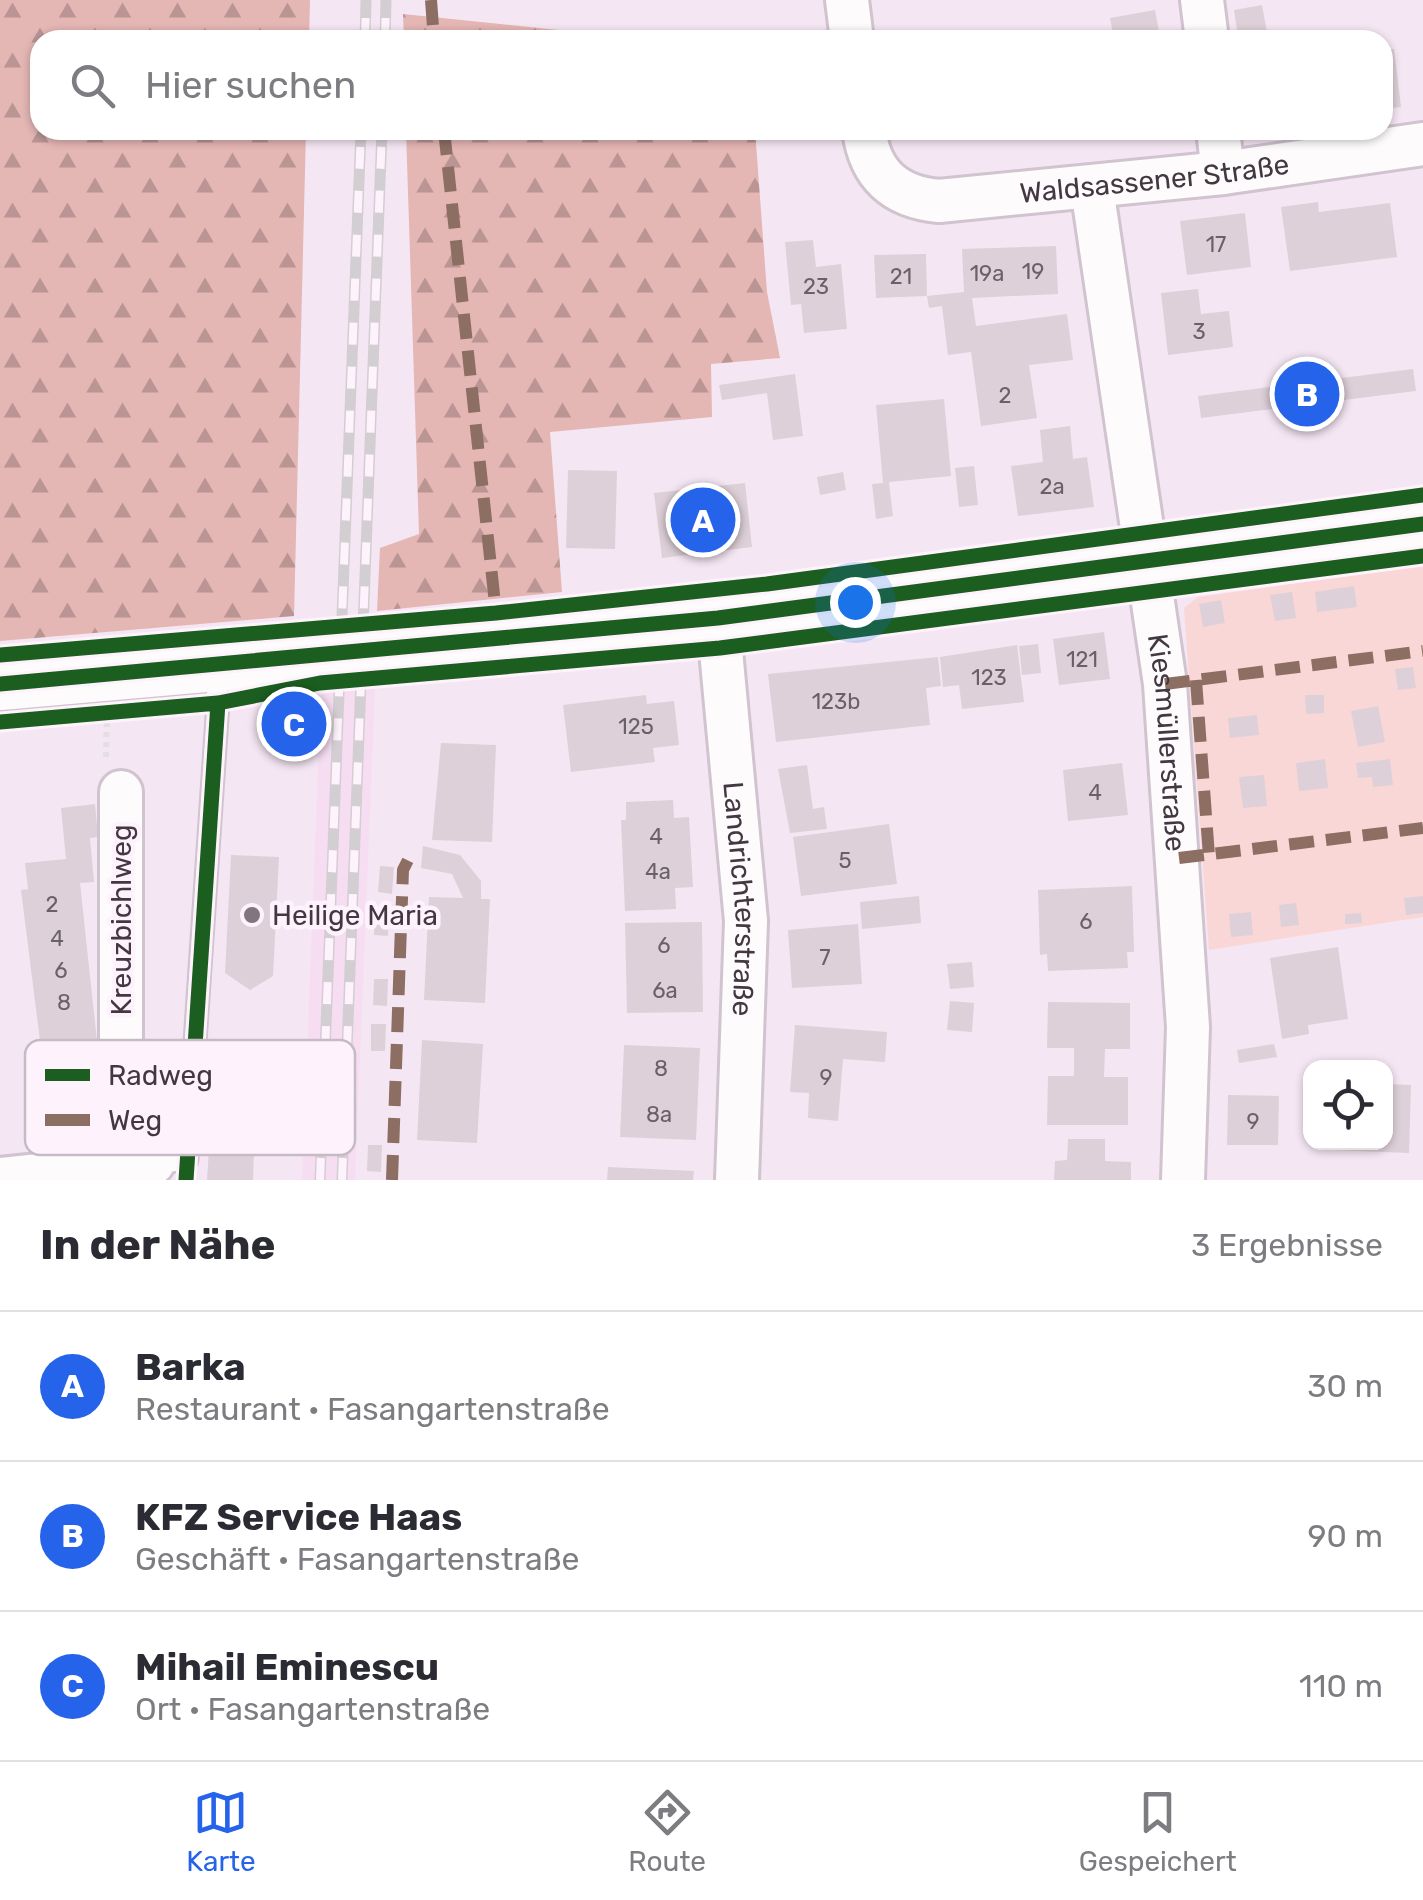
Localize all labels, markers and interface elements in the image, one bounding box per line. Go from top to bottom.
search box [30,30,1393,140]
icon: search [65,58,120,113]
text: Hier suchen [145,62,356,108]
street label: Waldsassener Straße [1018,148,1291,210]
house number: 17 [1206,231,1226,258]
house number: 19 [1022,258,1044,285]
house number: 19a [970,260,1004,287]
house number: 21 [890,263,912,290]
house number: 23 [803,273,829,300]
house number: 3 [1192,318,1206,345]
pin: B [1274,356,1340,432]
house number: 2 [999,382,1011,409]
house number: 2a [1039,473,1065,500]
pin: A [670,482,736,558]
your location [830,577,881,628]
street label: Kiesmüllerstraße [1141,632,1192,853]
house number: 121 [1066,646,1098,673]
house number: 123 [971,664,1007,691]
pin: C [262,686,326,762]
house number: 123b [812,688,860,715]
house number: 125 [618,713,654,740]
house number: 4 [1088,779,1102,806]
street label: Landrichterstraße [716,780,762,1017]
house number: 4 [649,823,663,850]
street label: Kreuzbichlweg [105,824,138,1016]
house number: 5 [838,847,852,874]
house number: 4a [645,858,671,885]
house number: 2 [46,891,58,918]
place label: Heilige Maria [272,899,438,932]
marker: Heilige Maria [241,904,263,926]
house number: 6 [1079,908,1093,935]
house number: 4 [50,925,64,952]
house number: 6 [657,932,671,959]
house number: 7 [819,944,831,971]
house number: 6 [54,957,68,984]
house number: 6a [652,977,678,1004]
house number: 8 [57,989,71,1016]
legend [25,1040,355,1155]
house number: 8 [654,1055,668,1082]
text: Radweg [108,1059,213,1092]
map controls [1303,1060,1393,1150]
button: locate [1303,1060,1393,1150]
house number: 9 [819,1064,833,1091]
house number: 8a [646,1101,672,1128]
text: Weg [108,1104,162,1137]
house number: 9 [1246,1108,1260,1135]
text: In der Nähe [40,1220,275,1270]
text: 3 Ergebnisse [1191,1226,1383,1264]
text: Barka [135,1344,246,1390]
text: A [61,1367,84,1405]
text: 30 m [1307,1367,1383,1405]
text: Restaurant · Fasangartenstraße [135,1390,610,1428]
text: KFZ Service Haas [135,1494,462,1540]
text: B [61,1517,84,1555]
text: 90 m [1307,1517,1383,1555]
text: Geschäft · Fasangartenstraße [135,1540,579,1578]
text: Mihail Eminescu [135,1644,439,1690]
text: C [61,1667,84,1705]
text: 110 m [1299,1667,1383,1705]
text: Ort · Fasangartenstraße [135,1690,490,1728]
tab: Karte [186,1785,256,1878]
tab: Route [628,1785,706,1878]
tab: Gespeichert [1079,1785,1237,1878]

